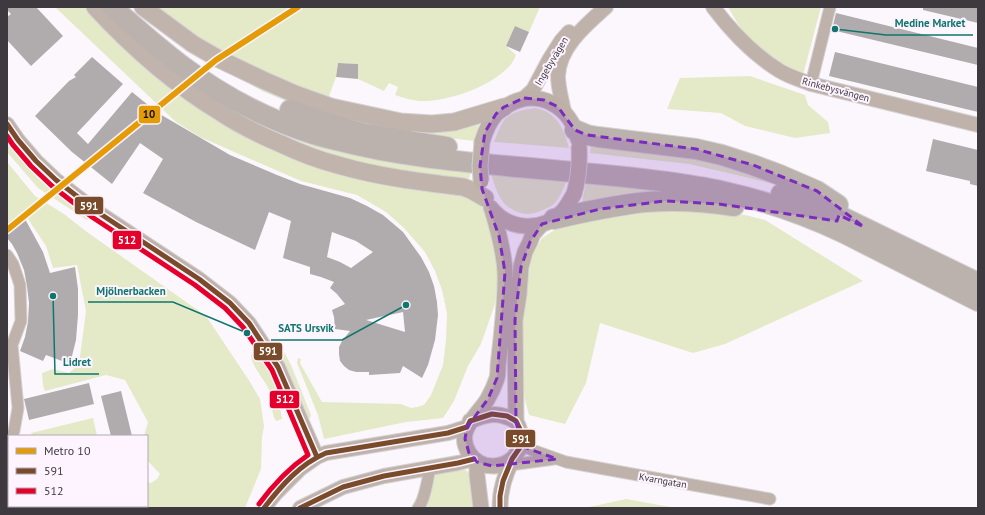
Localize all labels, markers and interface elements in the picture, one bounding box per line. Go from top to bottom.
callout: Medine Market [886,12,973,35]
text: Medine Market [895,16,965,30]
street label: Ingebyvägen [532,35,571,88]
street label: Rinkebysvängen [801,74,871,105]
line badge: 10 [138,105,161,124]
text: 10 [143,107,155,121]
line badge: 591 [74,196,104,215]
text: 591 [80,199,98,213]
line badge: 512 [112,230,142,250]
text: 512 [118,233,136,247]
callout: Mjölnerbacken [88,279,173,302]
text: Mjölnerbacken [96,284,166,298]
callout: SATS Ursvik [271,317,342,340]
text: SATS Ursvik [278,321,334,335]
line badge: 591 [253,342,283,361]
text: 591 [259,344,277,358]
callout: Lidret [55,351,99,374]
text: Lidret [63,355,91,369]
line badge: 512 [269,390,300,409]
text: 512 [276,392,294,406]
line badge: 591 [505,429,536,448]
text: 591 [512,432,530,446]
legend [8,435,148,507]
text: Metro 10 [44,443,91,458]
text: 591 [44,463,64,478]
street label: Kvarngatan [638,470,688,491]
text: 512 [44,483,64,498]

